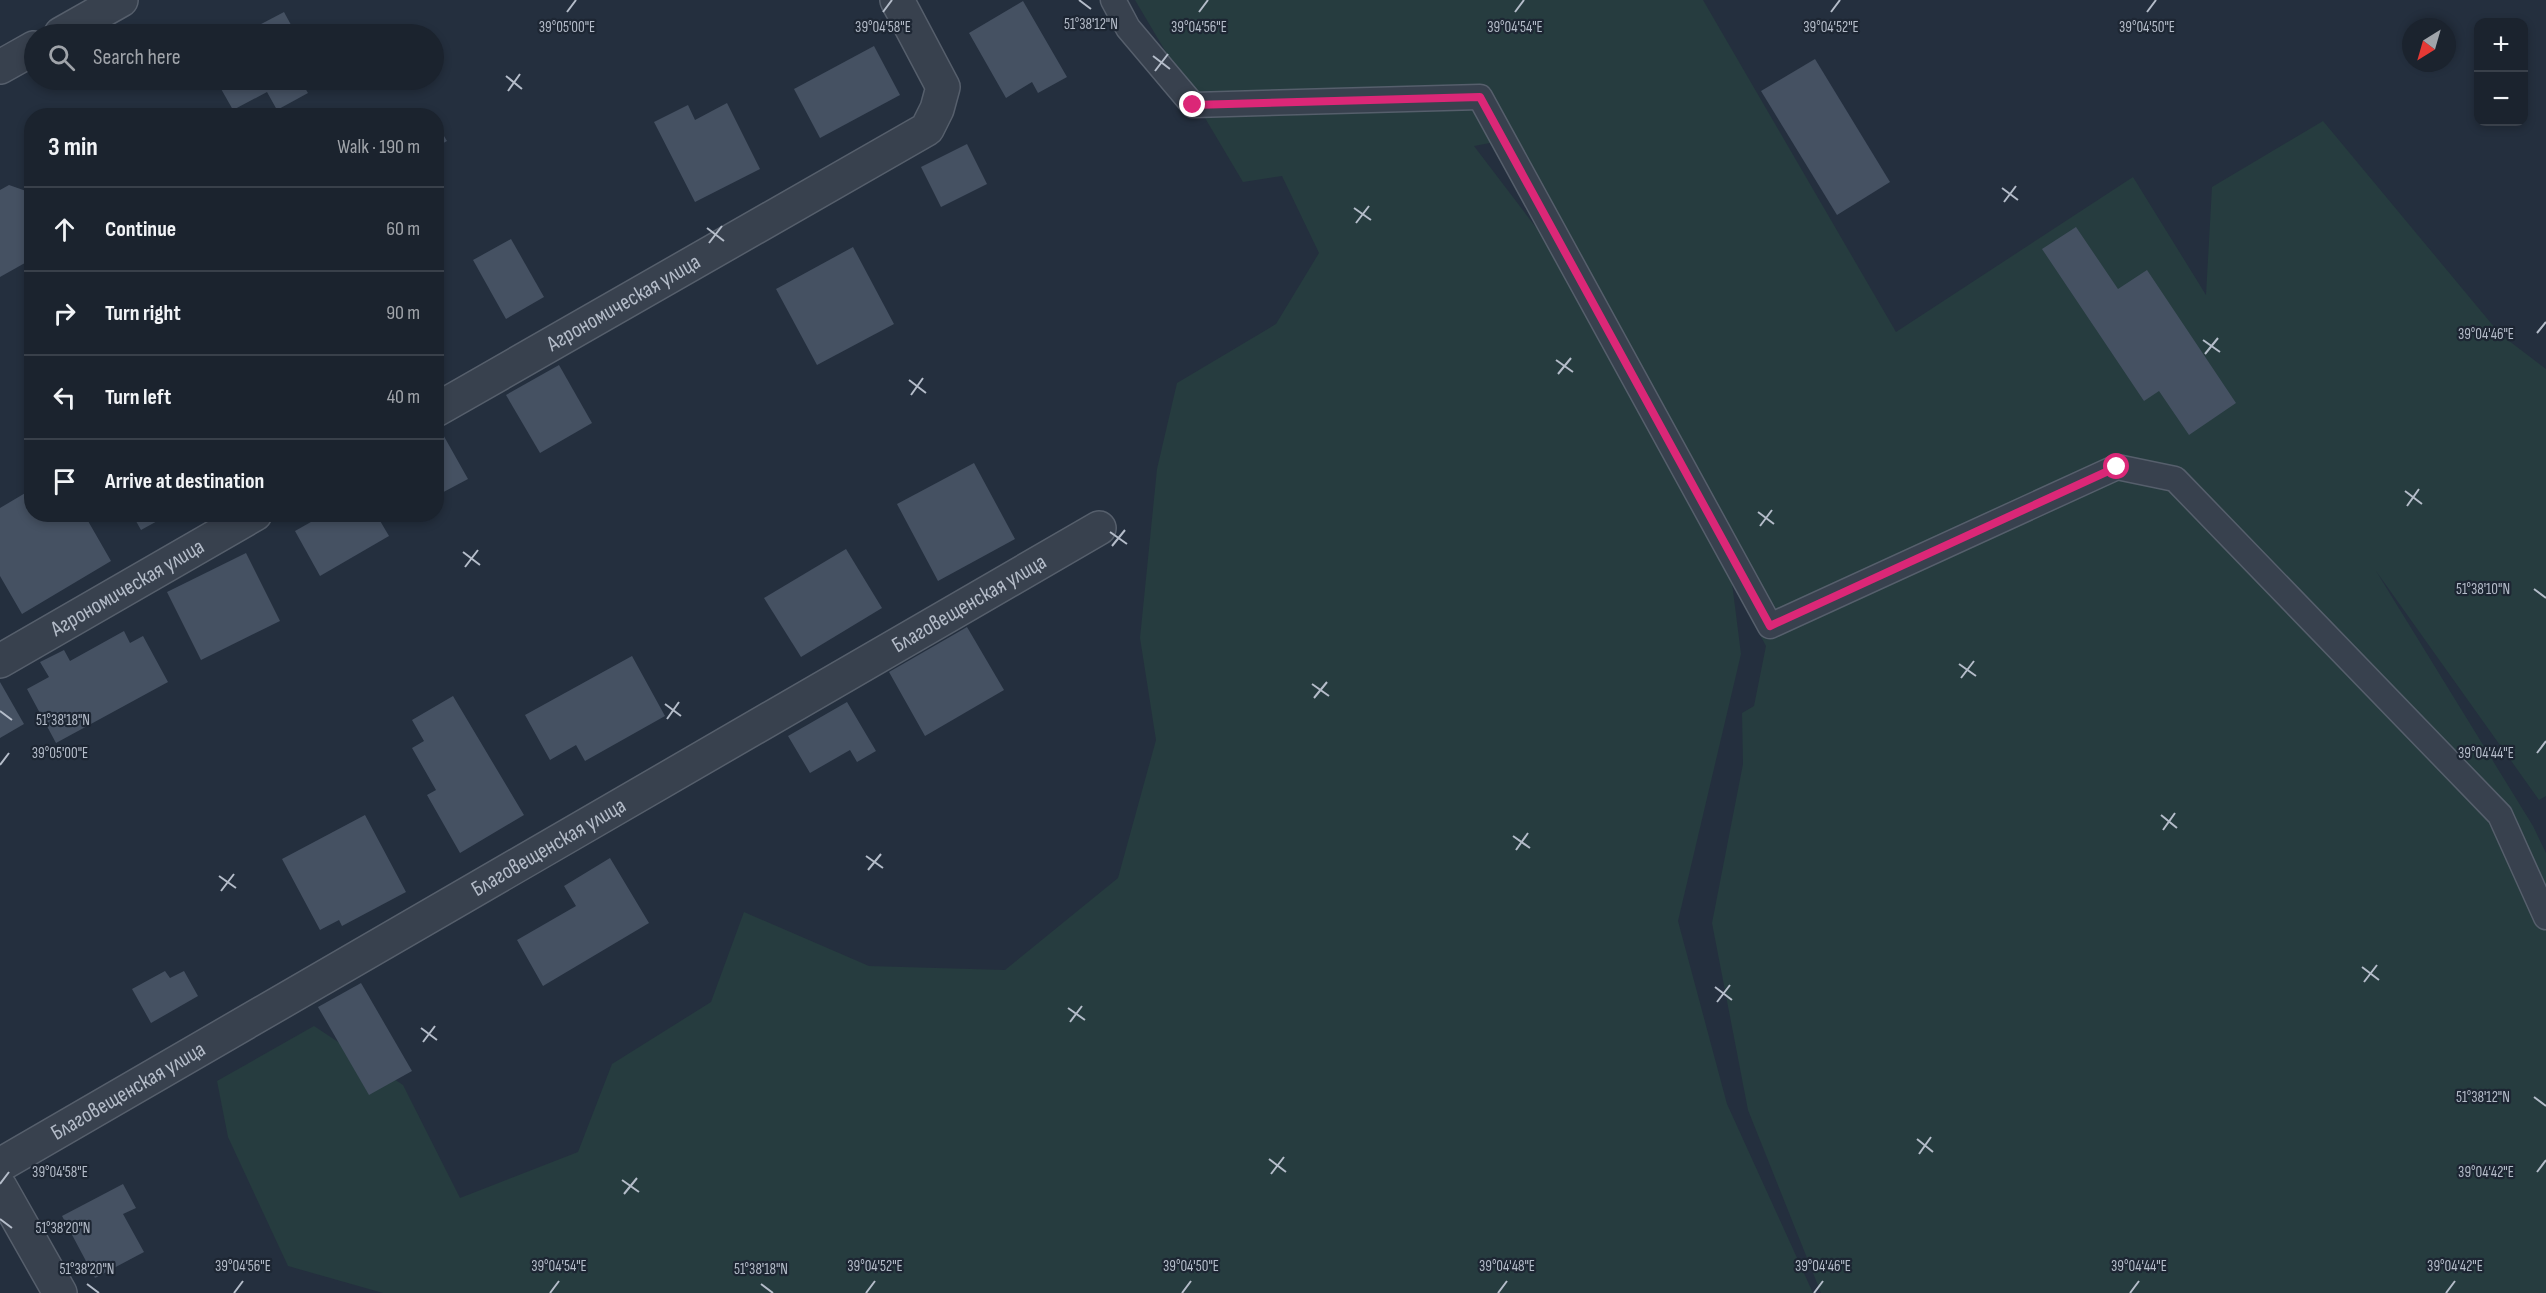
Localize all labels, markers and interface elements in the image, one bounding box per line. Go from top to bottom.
text: 51°38'12"N [1064,15,1118,34]
text: 39°05'00"E [539,18,595,37]
text: 39°04'58"E [855,18,911,37]
text: 39°04'56"E [1171,18,1227,37]
text: 39°04'54"E [1487,18,1543,37]
text: 39°04'52"E [1803,18,1859,37]
text: 39°04'50"E [2119,18,2175,37]
north arrow [2402,18,2456,72]
map controls [2474,18,2528,126]
button: + [2474,18,2528,72]
search box [24,24,444,90]
icon: search [45,41,78,74]
text: Search here [93,44,180,71]
button: − [2474,72,2528,126]
route end [1179,91,1205,117]
text: 3 min [48,132,98,163]
text: Walk · 190 m [337,135,420,159]
icon: ahead [48,213,81,246]
text: Continue [105,216,176,243]
text: 60 m [386,217,420,241]
street label: Агрономическая улица [541,248,705,358]
icon: right [48,297,81,330]
text: Turn right [105,300,181,327]
text: 90 m [386,301,420,325]
text: 39°04'46"E [2458,325,2514,344]
icon: left [48,381,81,414]
text: Turn left [105,384,171,411]
text: 40 m [387,385,420,409]
route start [2103,453,2129,479]
icon: arrive [48,465,81,498]
text: Arrive at destination [105,468,264,495]
street label: Агрономическая улица [45,533,209,643]
street label: Благовещенская улица [887,548,1051,659]
text: 51°38'10"N [2456,580,2510,599]
text: 51°38'18"N [36,711,90,730]
text: 39°05'00"E [32,744,88,763]
text: 39°04'44"E [2458,744,2514,763]
street label: Благовещенская улица [466,792,631,902]
street label: Благовещенская улица [46,1035,210,1146]
text: 51°38'12"N [2456,1088,2510,1107]
text: 39°04'58"E [32,1163,88,1182]
text: 39°04'42"E [2458,1163,2514,1182]
text: 51°38'20"N [35,1219,91,1238]
text: 39°04'56"E [215,1257,271,1276]
text: 39°04'54"E [531,1257,587,1276]
text: 39°04'52"E [847,1257,903,1276]
text: 39°04'50"E [1163,1257,1219,1276]
text: 39°04'48"E [1479,1257,1535,1276]
text: 39°04'46"E [1795,1257,1851,1276]
text: 39°04'44"E [2111,1257,2167,1276]
text: 39°04'42"E [2427,1257,2483,1276]
text: 51°38'20"N [59,1260,115,1279]
text: 51°38'18"N [734,1260,788,1279]

